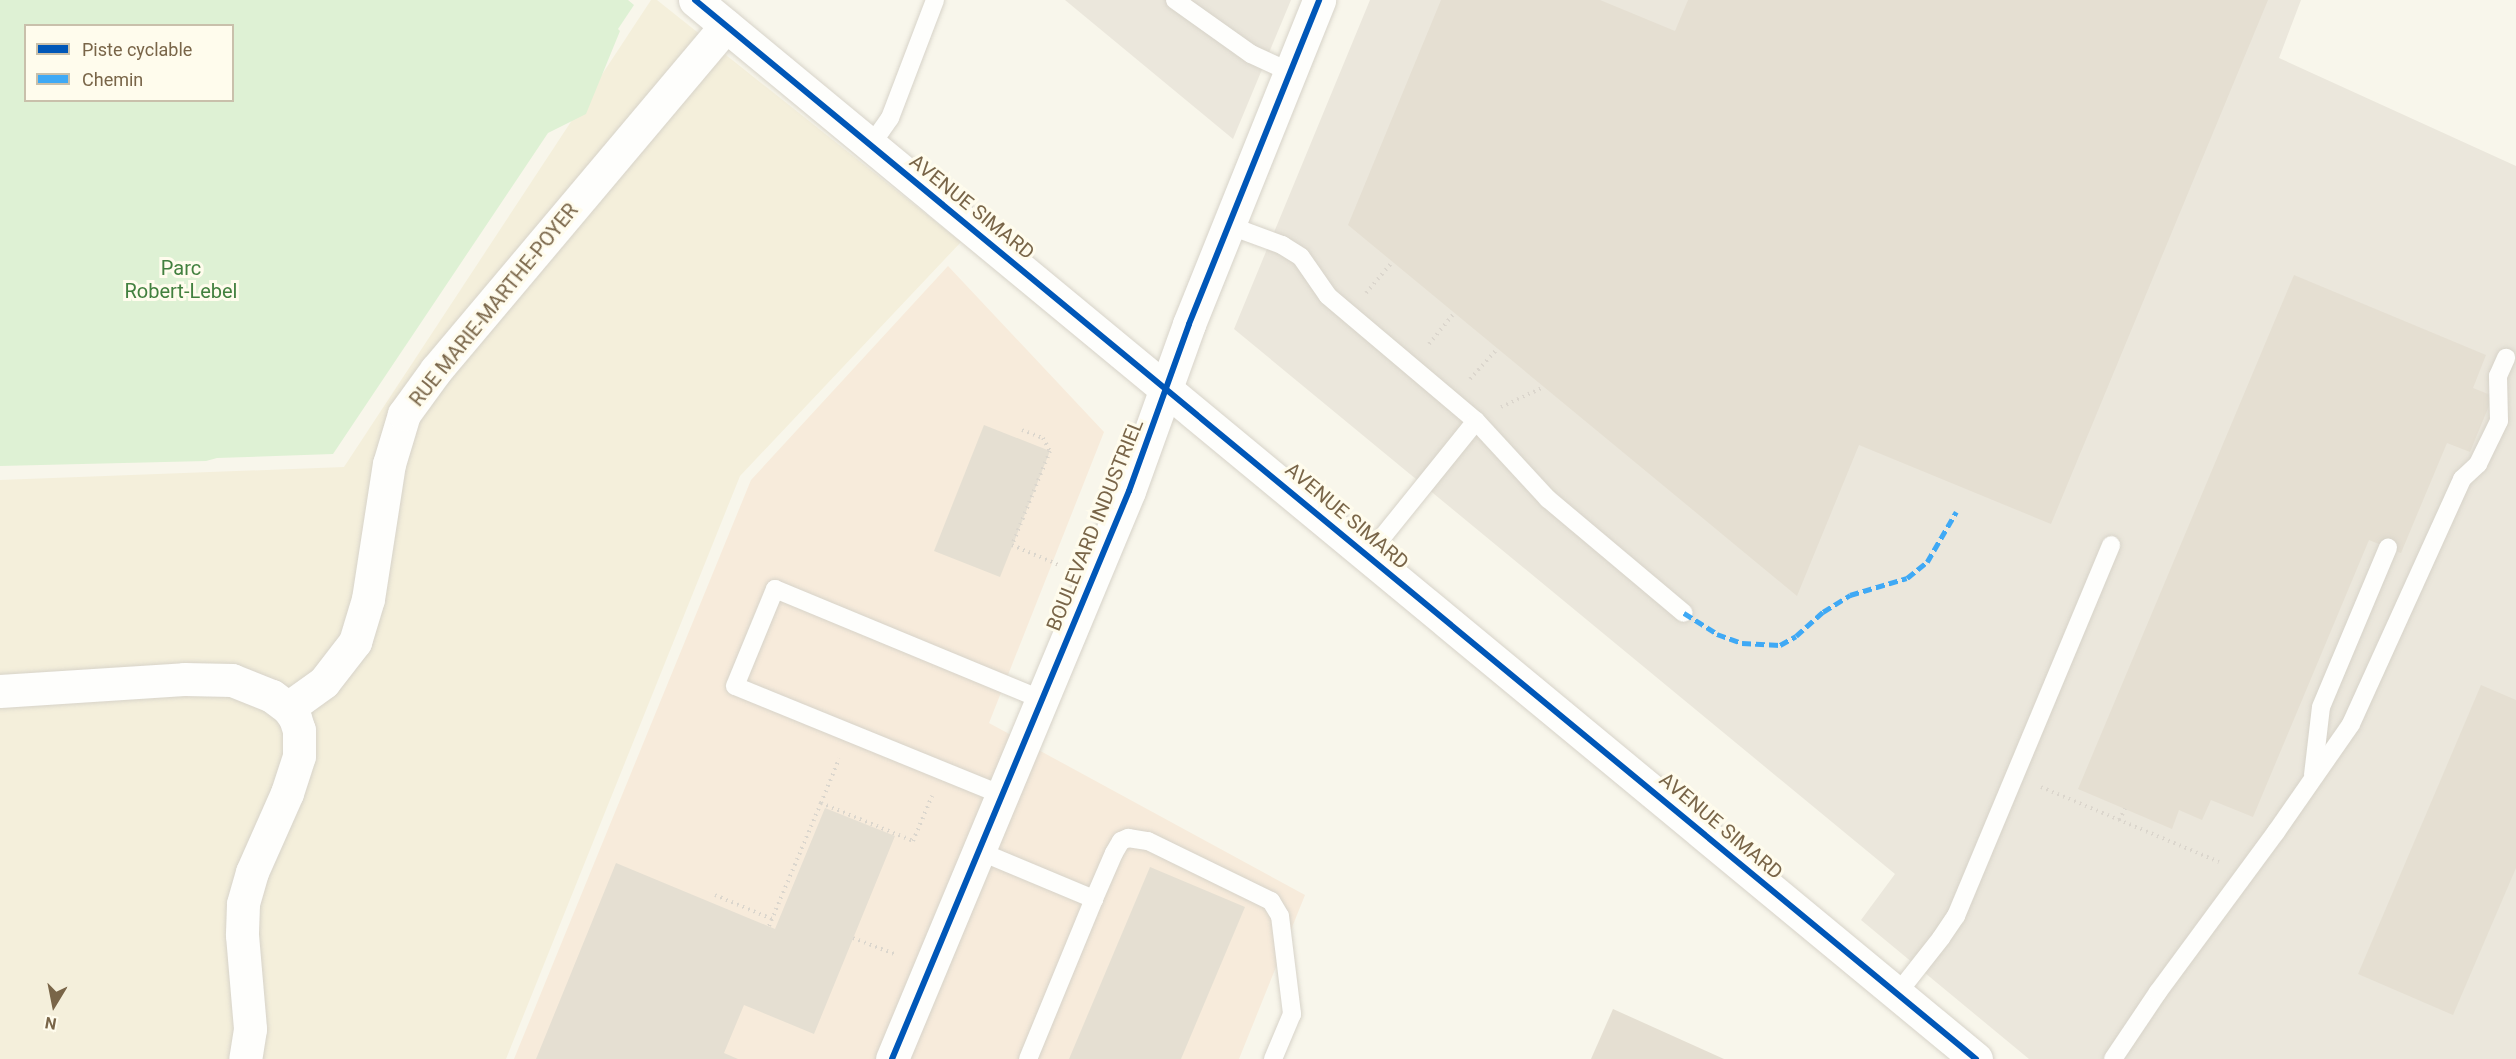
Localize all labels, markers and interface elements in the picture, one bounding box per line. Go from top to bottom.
legend [24,24,234,102]
text: Piste cyclable [82,39,192,60]
text: Chemin [82,69,143,90]
street label: AVENUE SIMARD [905,149,1039,265]
street label: RUE MARIE-MARTHE-POYER [405,199,583,411]
park label: Parc Robert-Lebel [125,256,237,303]
street label: BOULEVARD INDUSTRIEL [1041,416,1149,634]
street label: AVENUE SIMARD [1281,458,1413,574]
street label: AVENUE SIMARD [1655,768,1787,884]
north arrow [24,975,84,1035]
text: N [44,1013,58,1034]

